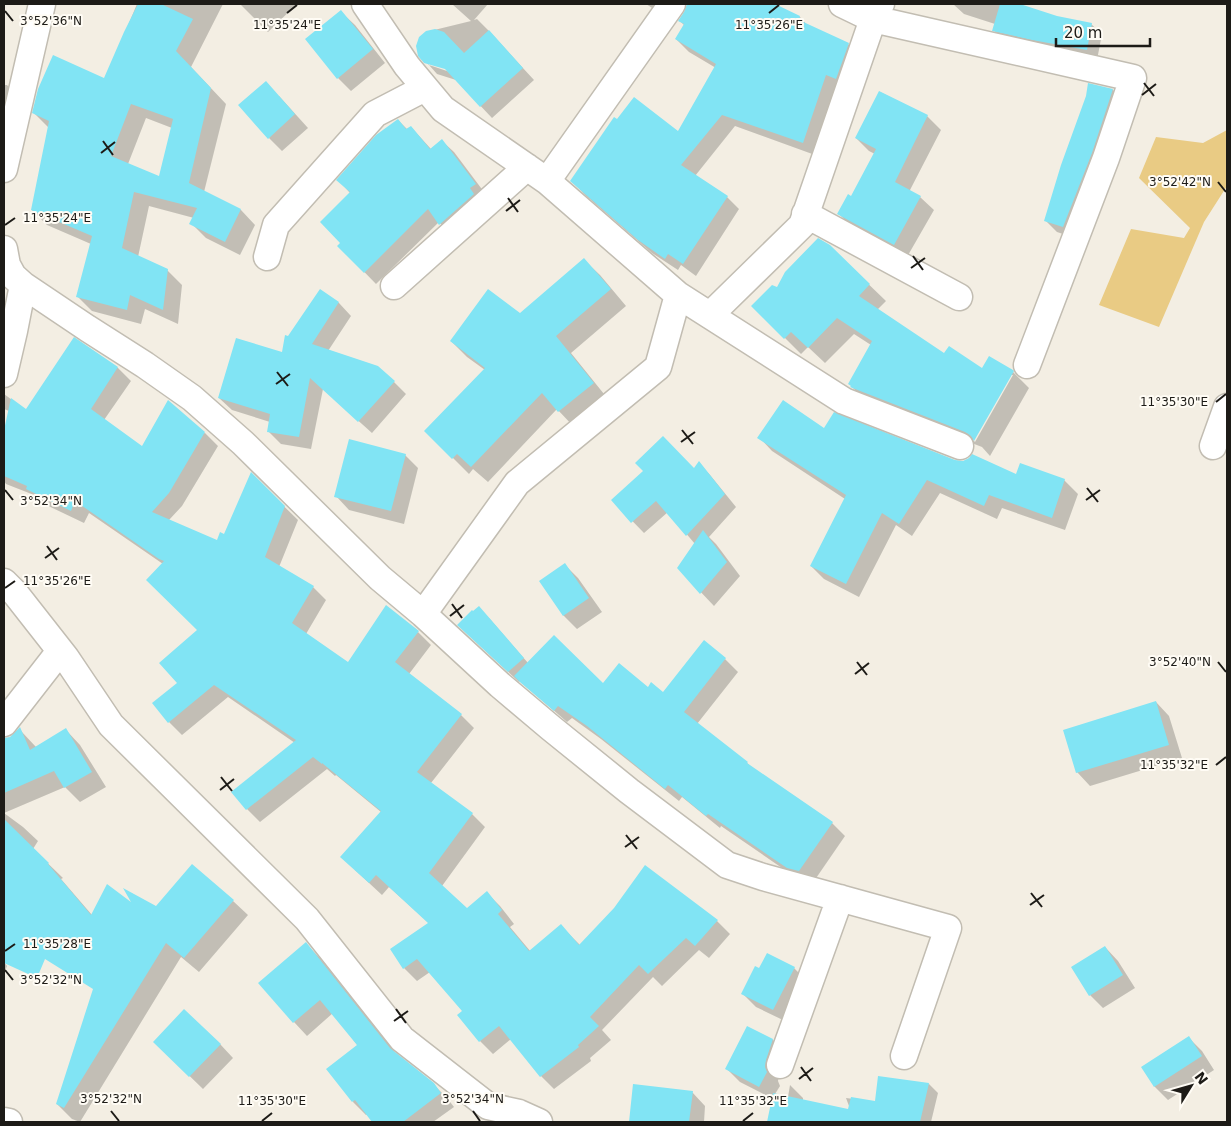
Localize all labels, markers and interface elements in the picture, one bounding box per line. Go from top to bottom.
text: 3°52'36"N [20,14,82,28]
scale bar [1056,15,1150,47]
text: 11°35'24"E [253,18,321,32]
text: 11°35'26"E [735,18,803,32]
text: 20 m [1064,24,1102,42]
text: 3°52'42"N [1149,175,1211,189]
text: 11°35'24"E [23,211,91,225]
text: 11°35'30"E [1140,395,1208,409]
text: 3°52'34"N [20,494,82,508]
text: 11°35'26"E [23,574,91,588]
text: 3°52'40"N [1149,655,1211,669]
text: 11°35'32"E [1140,758,1208,772]
text: 11°35'28"E [23,937,91,951]
text: 3°52'32"N [20,973,82,987]
north arrow [1166,1061,1216,1111]
text: N [1191,1069,1211,1088]
text: 3°52'32"N [80,1092,142,1106]
text: 3°52'34"N [442,1092,504,1106]
text: 11°35'30"E [238,1094,306,1108]
text: 11°35'32"E [719,1094,787,1108]

